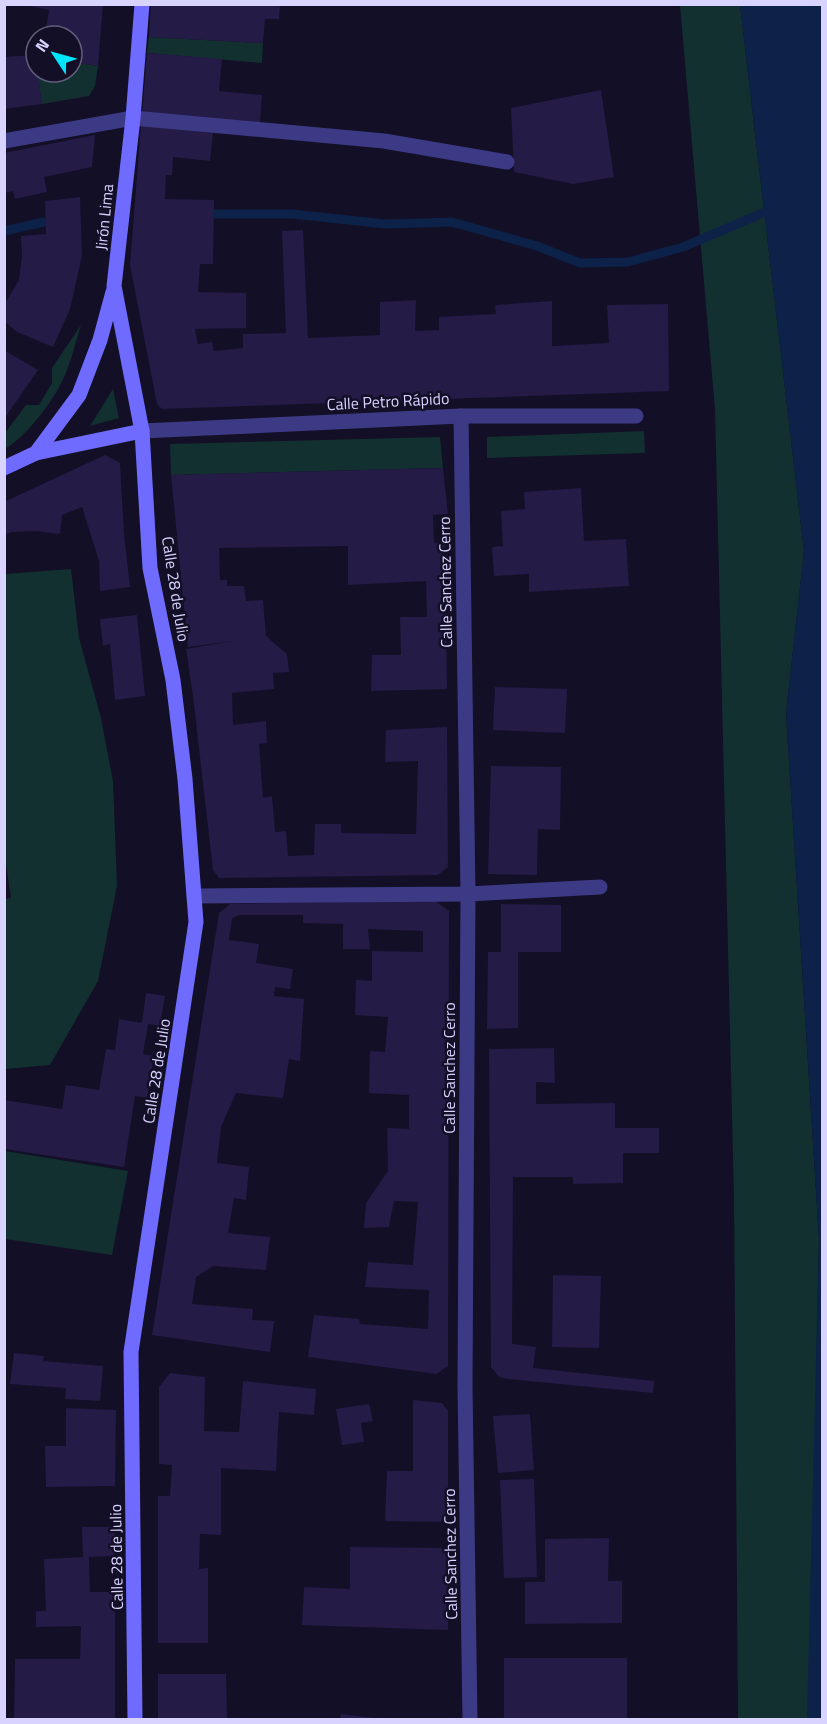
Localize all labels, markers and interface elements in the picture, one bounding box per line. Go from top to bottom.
north arrow [24,24,84,84]
text: N [29,34,55,57]
street label: Jirón Lima [89,183,119,251]
street label: Calle Petro Rápido [326,386,450,416]
street label: Calle Sanchez Cerro [432,516,458,648]
street label: Calle 28 de Julio [156,535,196,643]
street label: Calle Sanchez Cerro [437,1002,461,1134]
street label: Calle 28 de Julio [136,1017,176,1125]
street label: Calle Sanchez Cerro [437,1488,463,1620]
street label: Calle 28 de Julio [103,1504,129,1610]

